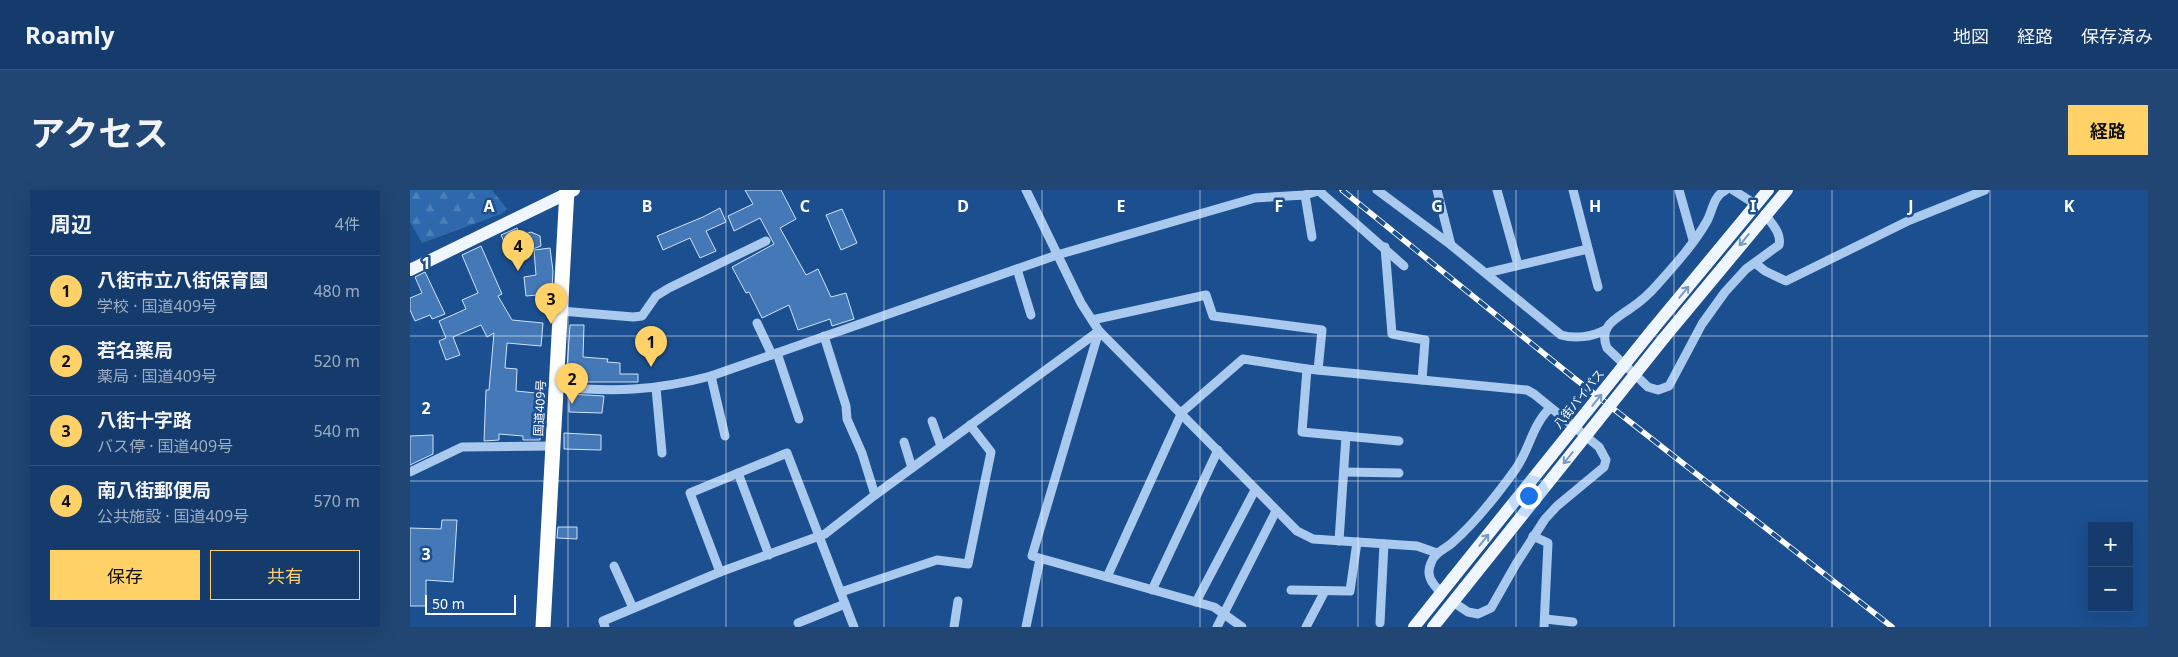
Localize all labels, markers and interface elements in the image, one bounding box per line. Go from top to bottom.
text: Roamly [25,18,114,51]
text: 地図 [1953,24,1989,48]
text: 経路 [2017,24,2053,48]
text: 保存済み [2081,24,2153,48]
button: 経路 [2068,105,2148,155]
text: アクセス [30,109,168,156]
text: A [483,195,495,217]
text: B [642,195,652,217]
text: C [800,195,810,217]
text: D [957,195,969,217]
text: E [1117,195,1126,217]
text: F [1275,195,1283,217]
text: G [1431,195,1443,217]
text: H [1589,195,1601,217]
text: I [1750,195,1756,217]
text: J [1906,195,1914,217]
text: K [2064,195,2075,217]
text: 周辺 [50,210,92,238]
text: 4件 [335,213,360,235]
pin: 4 [502,230,534,271]
one-way arrow [1738,234,1749,247]
text: 1 [421,252,431,274]
text: 八街市立八街保育園 [97,267,268,293]
text: 1 [61,280,71,302]
text: 480 m [313,280,360,302]
pin: 3 [535,283,567,324]
one-way arrow [1678,285,1690,298]
text: 学校 · 国道409号 [97,295,217,317]
pin: 1 [635,326,667,367]
text: 若名薬局 [97,337,173,363]
text: 2 [61,350,71,372]
text: 520 m [313,350,360,372]
pin: 2 [556,363,588,404]
text: 薬局 · 国道409号 [97,365,217,387]
street label: 八街バイパス [1549,365,1608,432]
street label: 国道409号 [530,379,549,437]
one-way arrow [1591,394,1602,407]
text: 2 [421,397,431,419]
text: 八街十字路 [97,407,192,433]
text: 3 [61,420,71,442]
text: 540 m [313,420,360,442]
text: バス停 · 国道409号 [97,435,233,457]
one-way arrow [1562,452,1573,465]
text: 南八街郵便局 [97,477,211,503]
your location [1516,483,1542,509]
text: 4 [61,490,71,512]
text: 570 m [313,490,360,512]
text: 公共施設 · 国道409号 [97,505,249,527]
map controls [2088,522,2133,612]
button: + [2088,522,2133,567]
one-way arrow [1478,534,1489,547]
text: 3 [421,543,431,565]
button: 保存 [50,550,200,600]
button: 共有 [210,550,360,600]
button: − [2088,567,2133,612]
scale bar [425,592,516,615]
text: 50 m [432,594,465,613]

